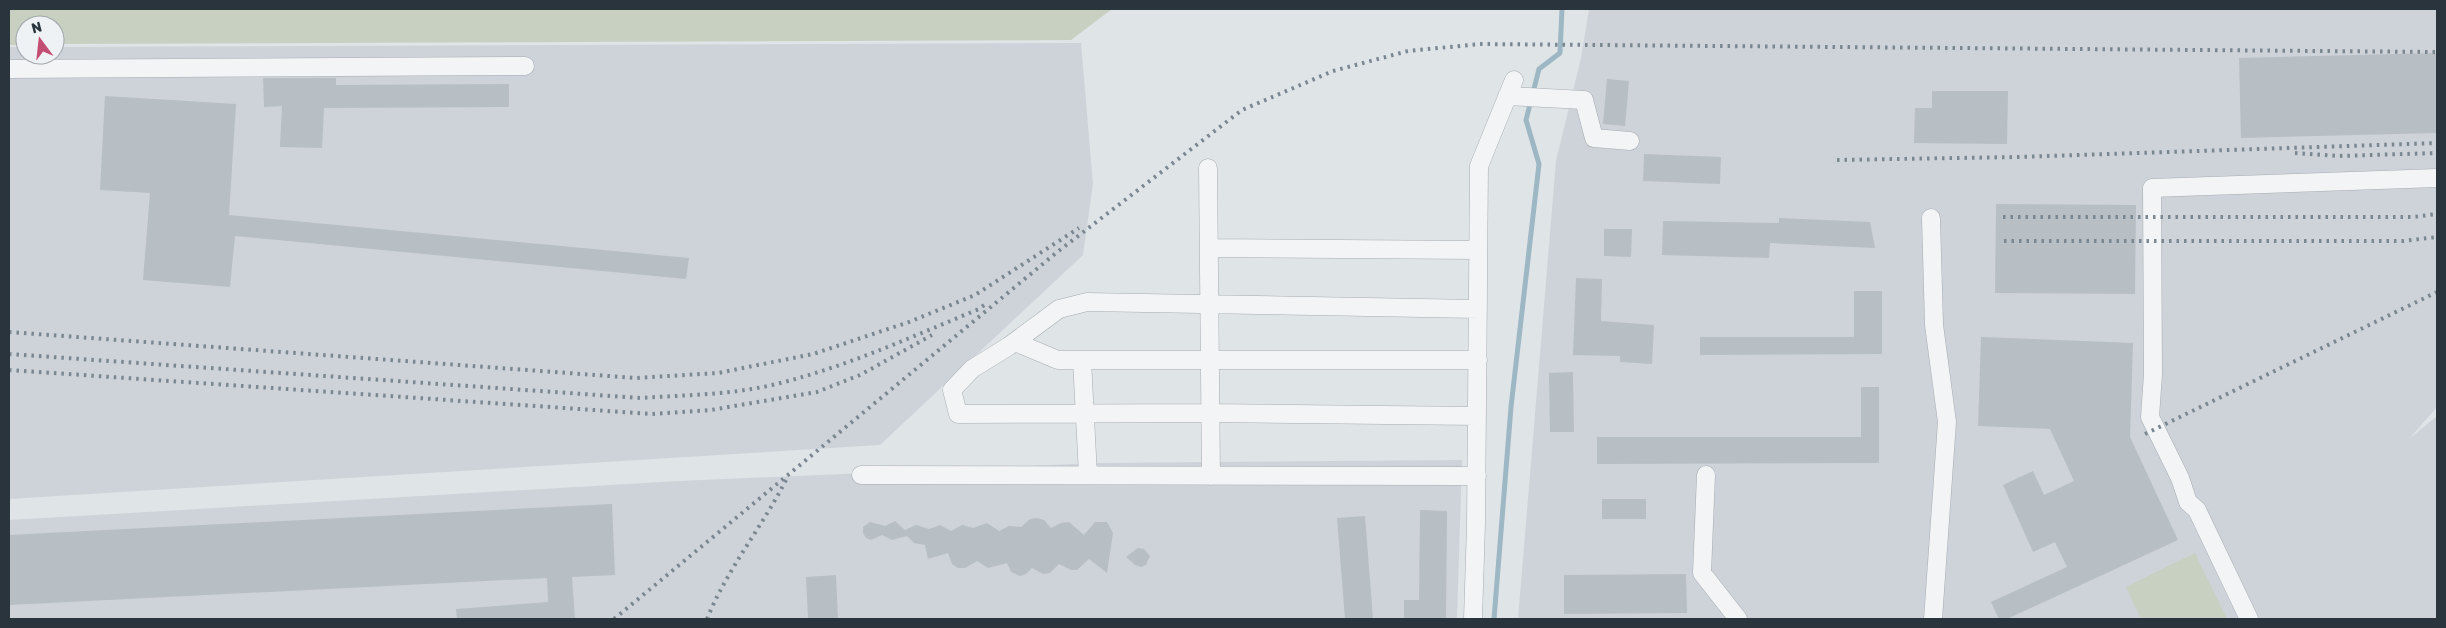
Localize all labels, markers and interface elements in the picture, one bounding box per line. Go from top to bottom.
north arrow [15,15,65,65]
text: N [30,18,44,37]

